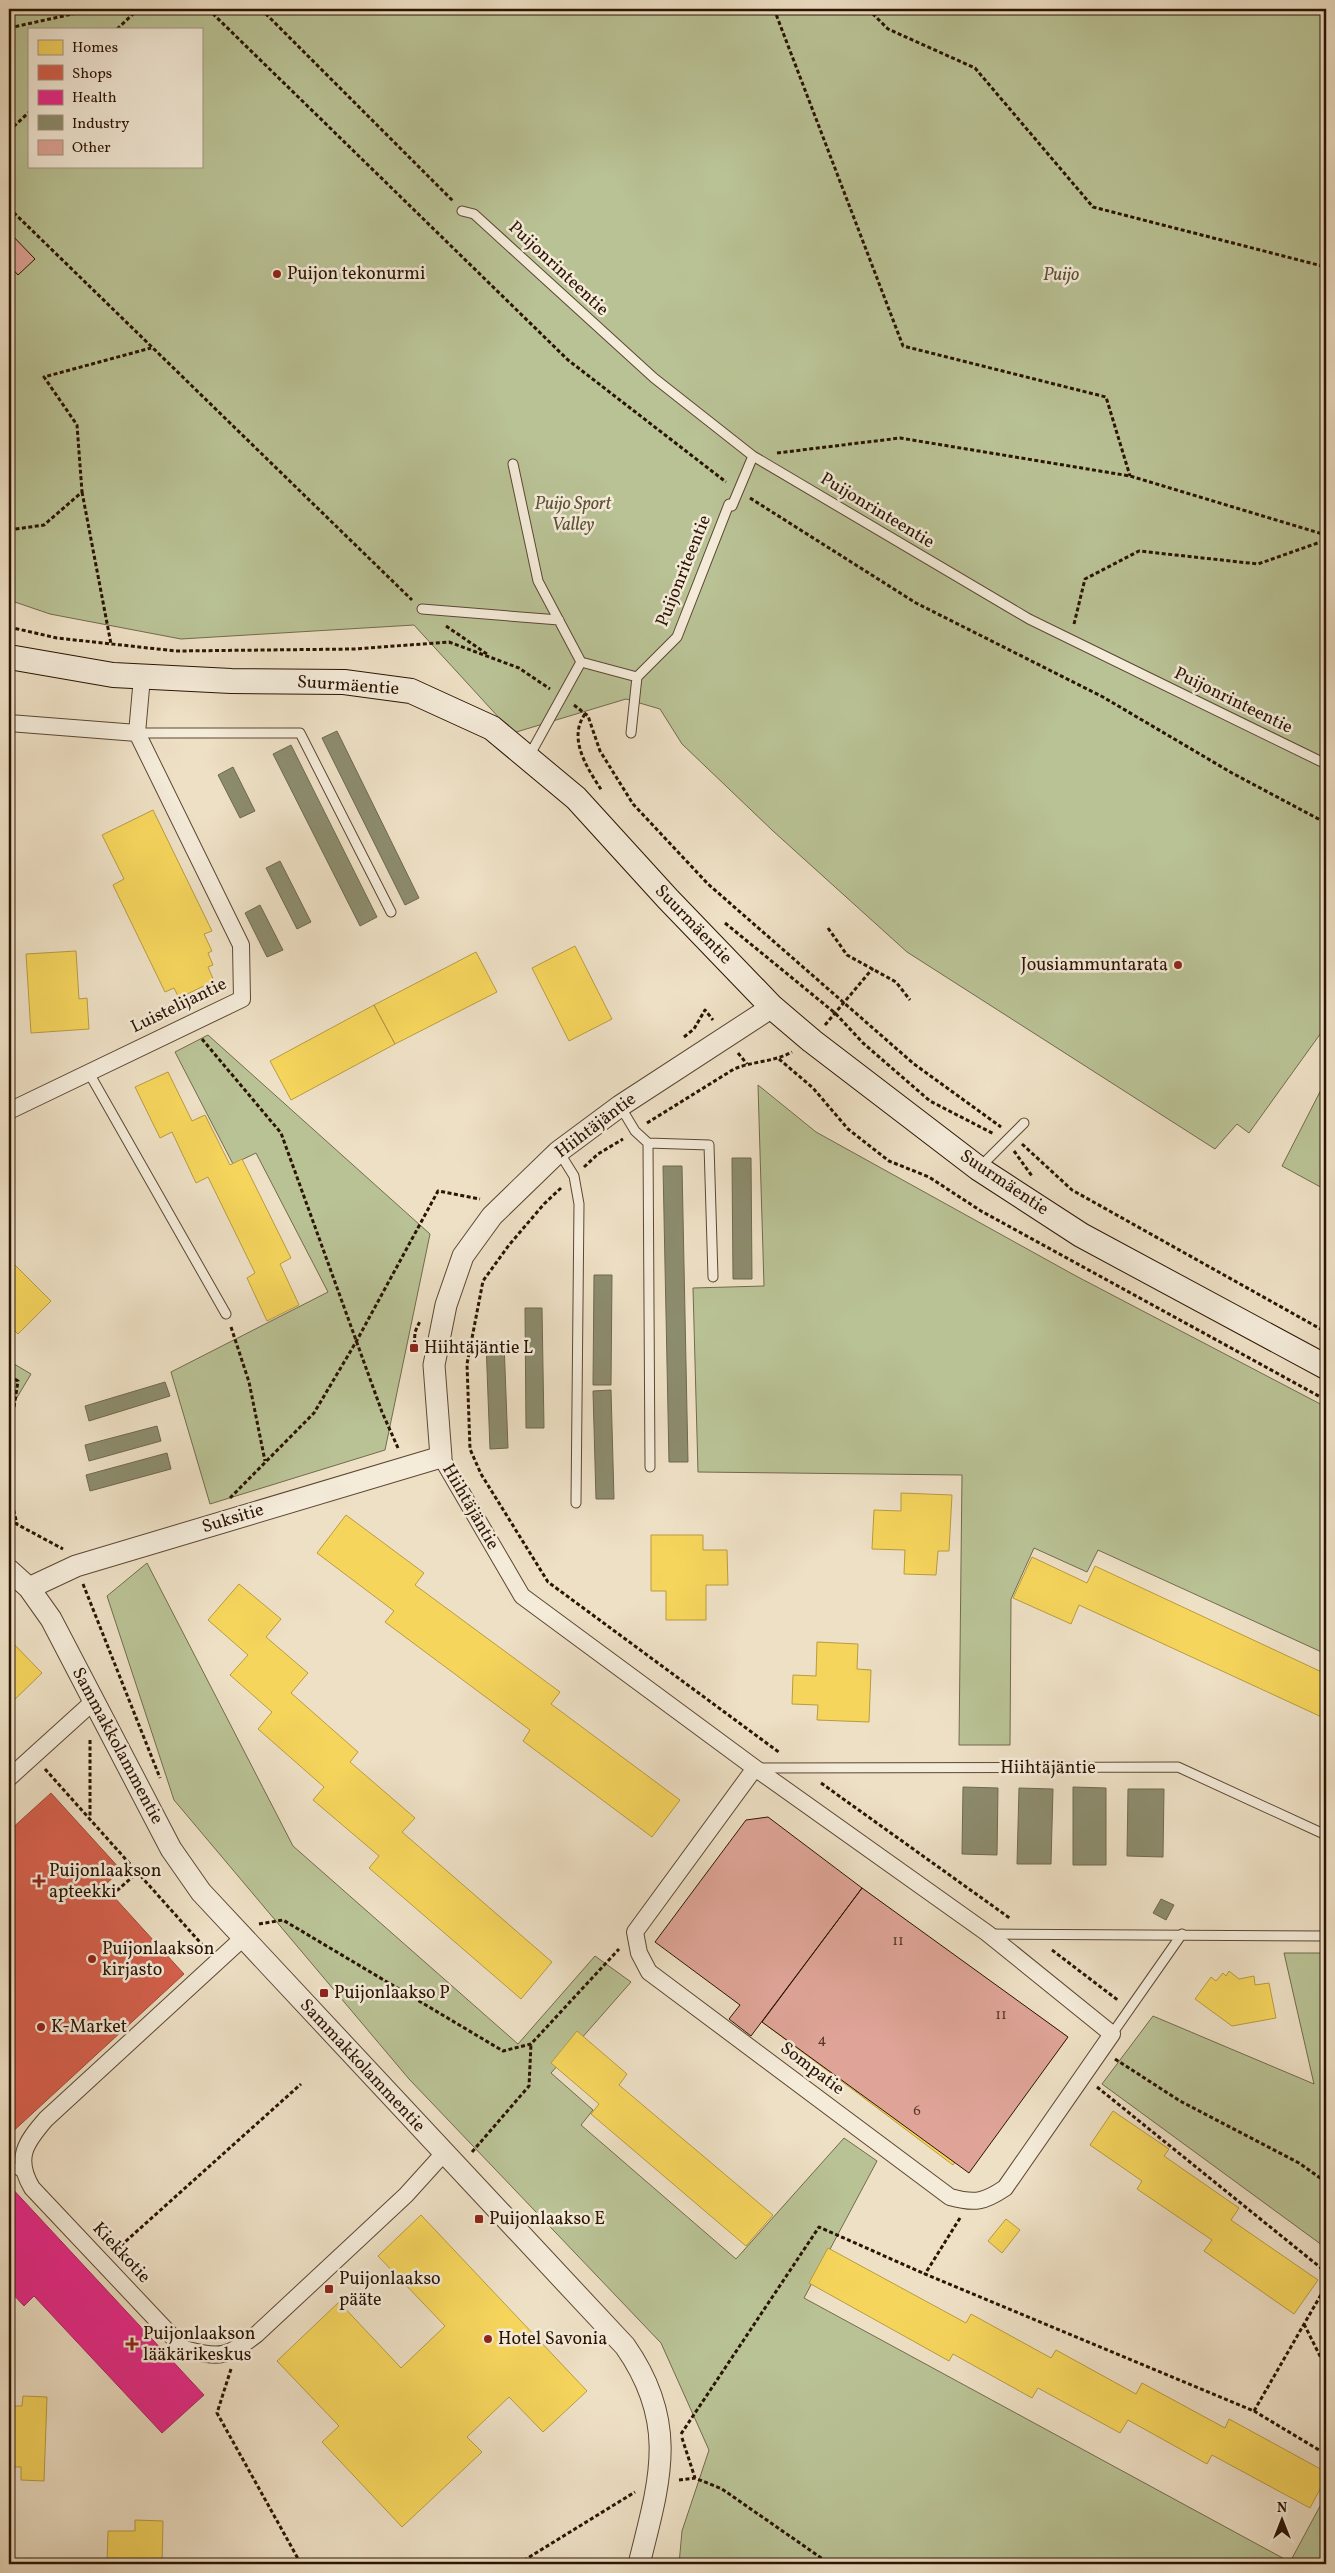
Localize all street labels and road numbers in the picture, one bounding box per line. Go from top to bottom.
street label: Puijonrinteentie [502,216,614,322]
street label: Puijonrinteentie [815,467,939,555]
street label: Puijonriteentie [650,511,718,631]
street label: Puijonrinteentie [1169,661,1297,741]
street label: Suurmäentie [296,670,400,702]
street label: Suurmäentie [648,880,738,970]
street label: Luistelijantie [127,972,231,1040]
street label: Hiihtäjäntie [550,1087,642,1165]
street label: Suurmäentie [955,1144,1053,1222]
street label: Hiihtäjäntie [435,1459,505,1555]
street label: Suksitie [199,1498,267,1540]
street label: Sammakkolammentie [65,1663,169,1829]
street label: Hiihtäjäntie [1000,1756,1096,1781]
street label: Sammakkolammentie [293,1994,431,2138]
street label: Sompatie [775,2037,849,2101]
street label: Kiekkotie [86,2217,156,2289]

